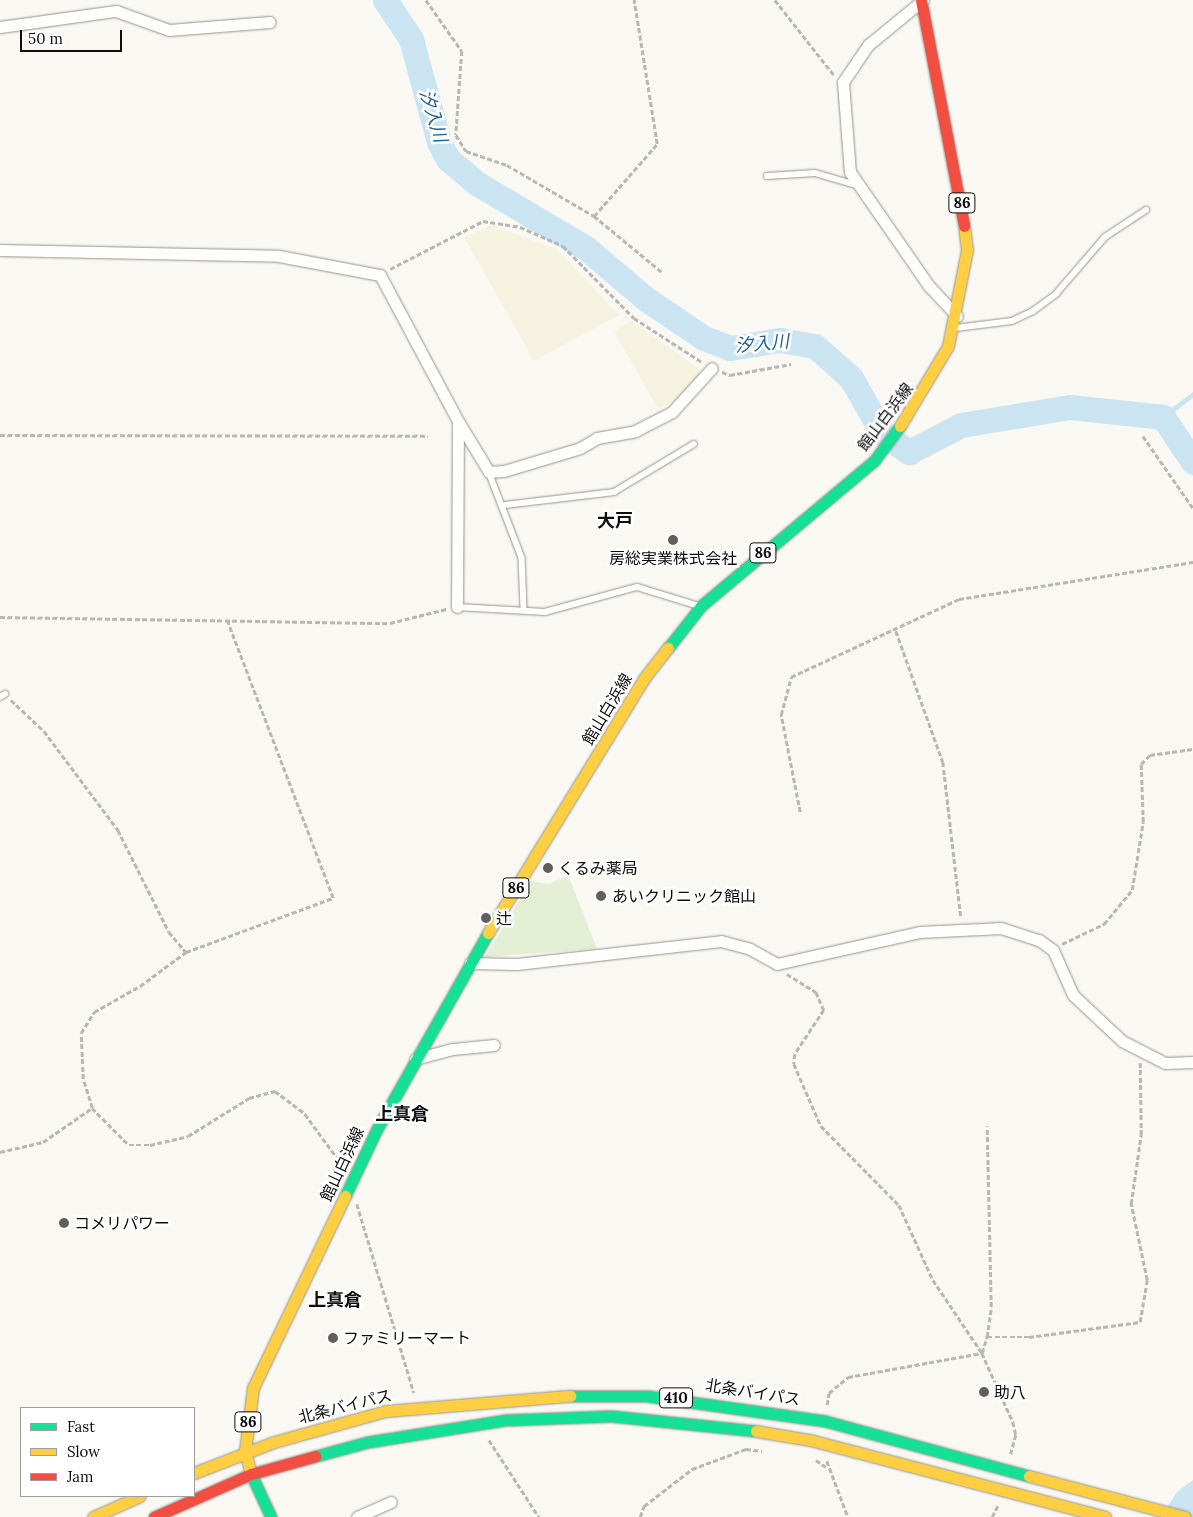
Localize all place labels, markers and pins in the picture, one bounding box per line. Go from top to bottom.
marker: 房総実業株式会社 [667,534,679,546]
place label: 房総実業株式会社 [609,548,737,568]
place label: くるみ薬局 [558,858,638,878]
marker: くるみ薬局 [542,862,554,874]
place label: あいクリニック館山 [612,886,756,906]
marker: あいクリニック館山 [594,889,608,903]
place label: 辻 [496,908,512,928]
marker: 辻 [480,912,492,924]
place label: コメリパワー [74,1213,170,1233]
marker: コメリパワー [58,1217,70,1229]
place label: ファミリーマート [343,1328,471,1348]
marker: ファミリーマート [327,1332,339,1344]
place label: 助八 [994,1382,1026,1402]
marker: 助八 [978,1386,990,1398]

